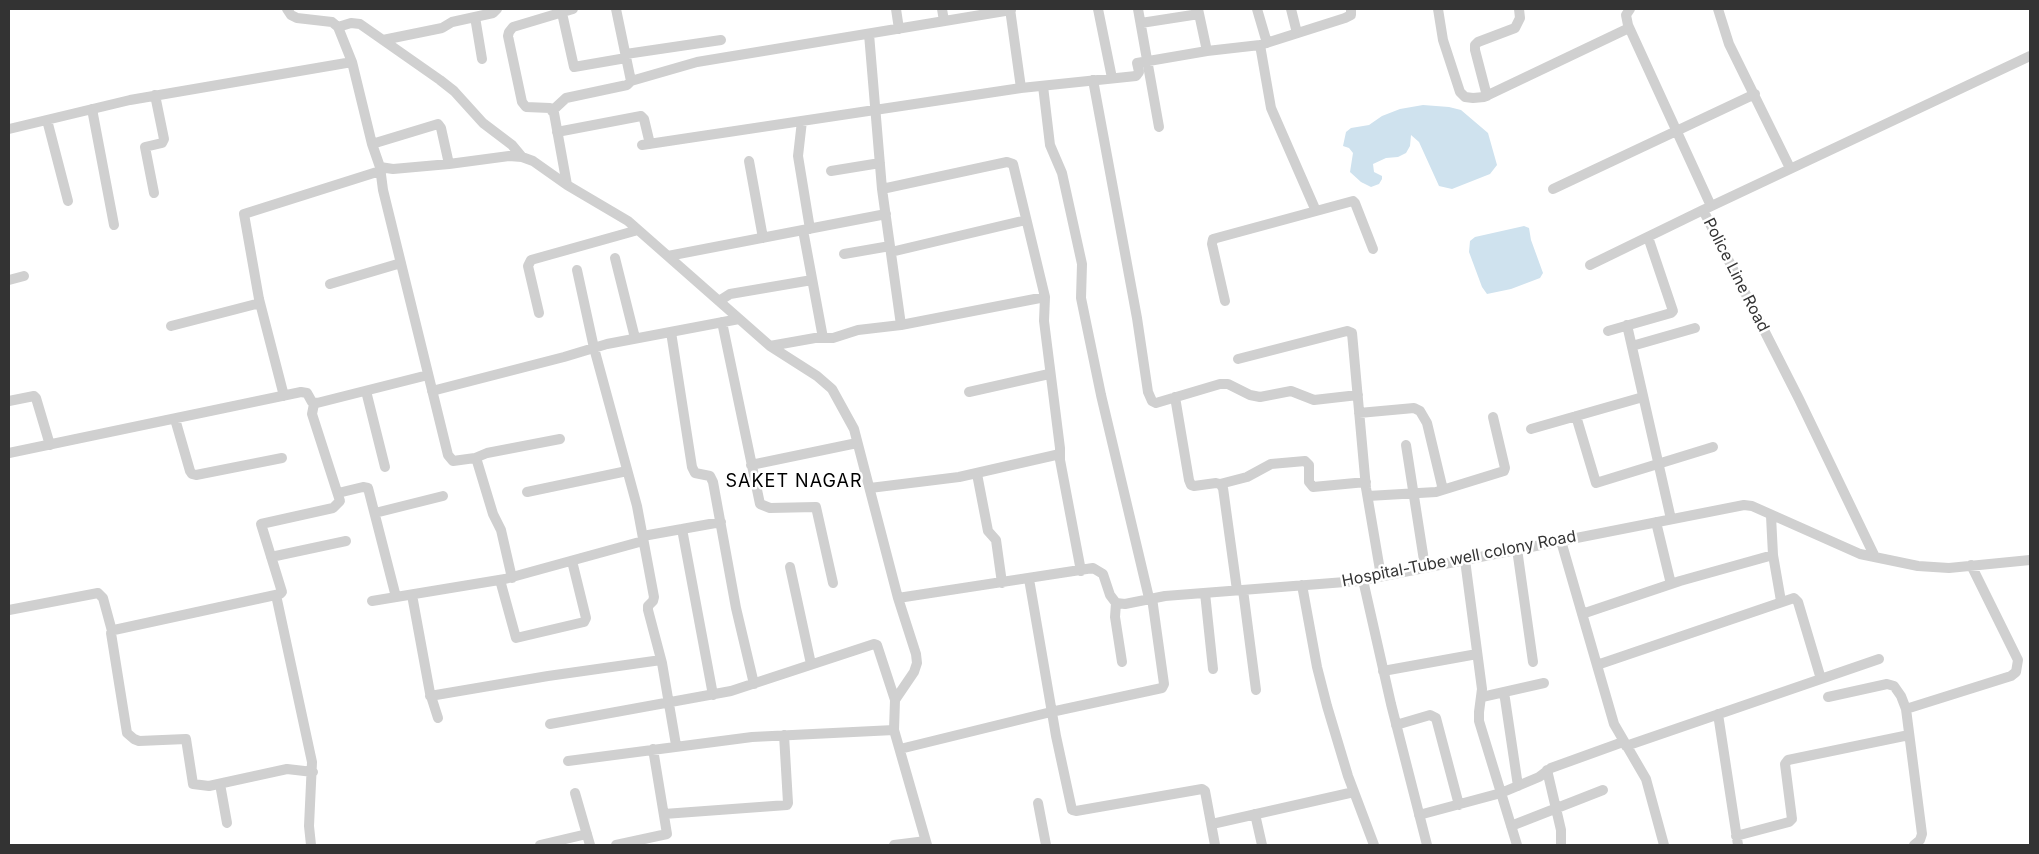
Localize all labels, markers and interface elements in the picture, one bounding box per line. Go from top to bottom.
street label: Police Line Road [1699,215,1773,335]
district label: SAKET NAGAR [724,471,864,493]
street label: Hospital-Tube well colony Road [1340,527,1578,591]

